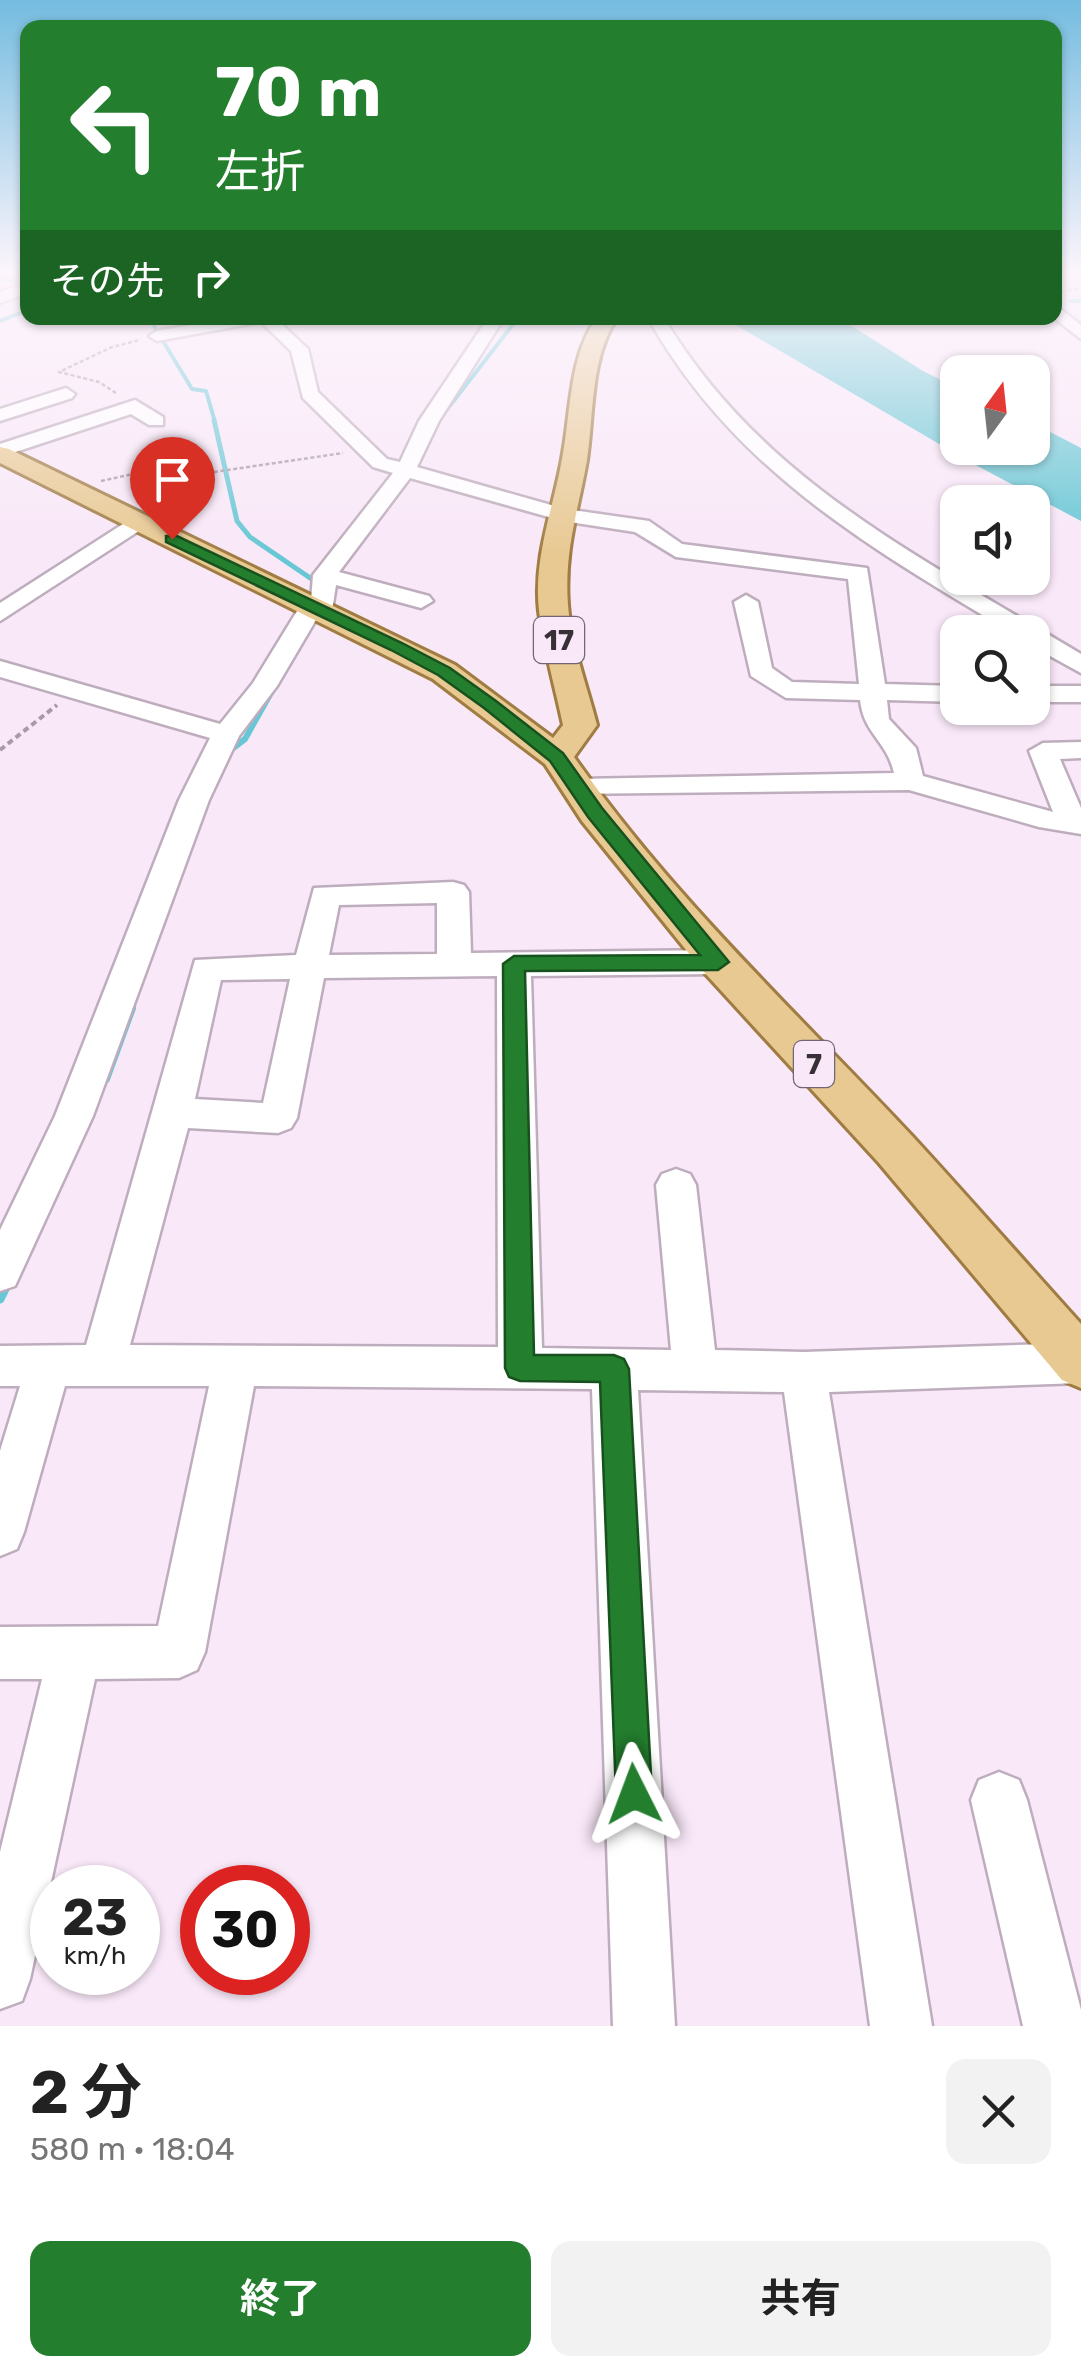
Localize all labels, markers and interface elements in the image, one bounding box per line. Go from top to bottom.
text: 70 m [215,51,382,134]
icon: left [50,60,180,190]
text: 左折 [215,145,305,198]
icon: right [184,250,239,305]
text: その先 [50,258,164,304]
north arrow [940,355,1050,465]
map controls [940,355,1050,725]
pin [130,437,215,540]
icon: arrive [145,452,200,507]
button: sound [940,485,1050,595]
button: search [940,615,1050,725]
road number: 17 [534,617,584,663]
road number: 7 [794,1041,834,1087]
position arrow [582,1742,686,1846]
speed limit sign: 30 [180,1865,310,1995]
text: 23 [62,1888,128,1948]
text: km/h [64,1941,126,1970]
text: 2 分 [30,2057,142,2128]
button: close [946,2059,1051,2164]
text: 580 m · 18:04 [30,2130,235,2168]
button: 終了 [30,2241,531,2356]
button: 共有 [551,2241,1051,2356]

